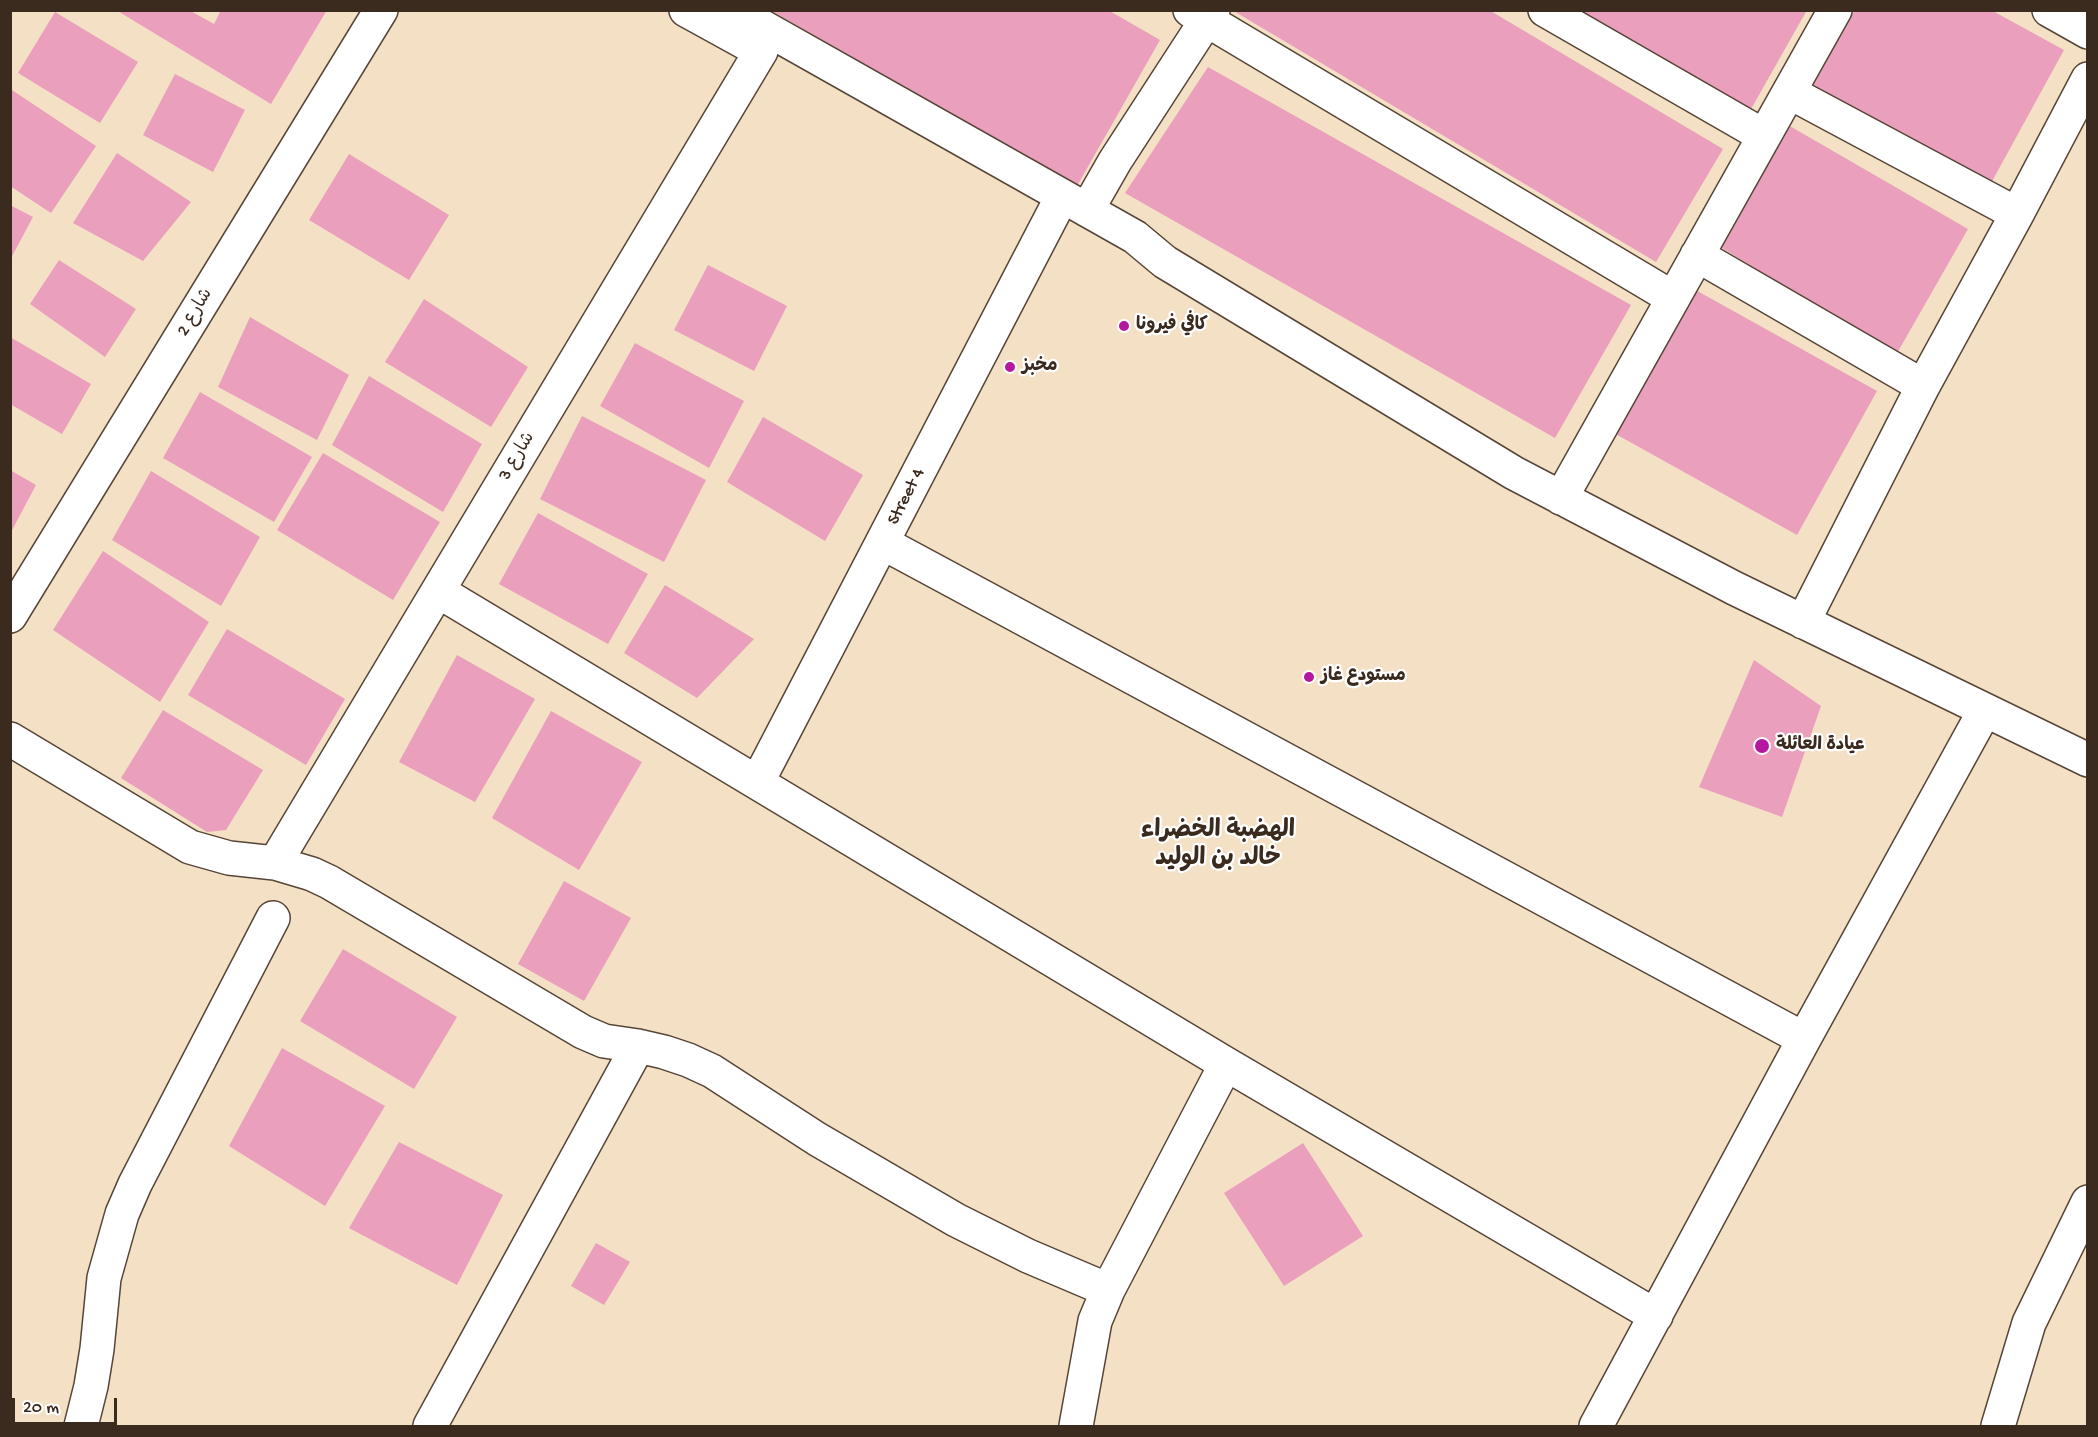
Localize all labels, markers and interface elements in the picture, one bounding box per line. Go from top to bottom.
street label: شارع 2 [173,285,219,341]
place label: كافي فيرونا [1136,315,1208,337]
marker: كافي فيرونا [1117,319,1131,333]
place label: مخبز [1022,356,1058,378]
marker: مخبز [1003,360,1017,374]
street label: شارع 3 [495,429,541,485]
street label: Street 4 [884,465,930,529]
place label: مستودع غاز [1321,666,1406,688]
marker: مستودع غاز [1302,670,1316,684]
place label: عيادة العائلة [1776,735,1864,757]
marker: عيادة العائلة [1753,737,1771,755]
district label: الهضبة الخضراء خالد بن الوليد [1141,818,1295,874]
scale bar [15,1386,120,1424]
text: 20 m [23,1398,59,1419]

